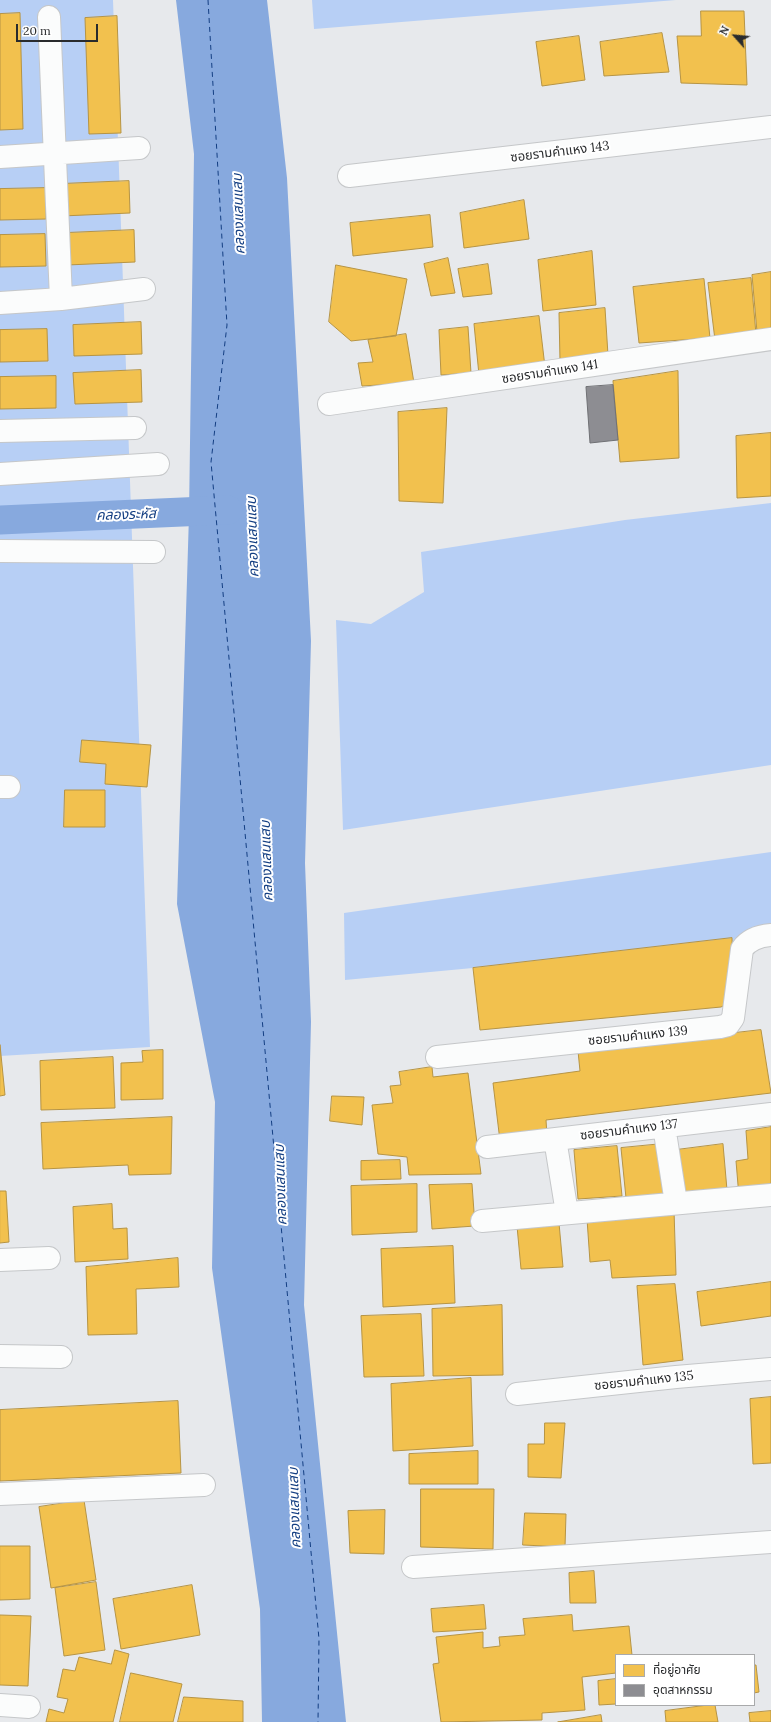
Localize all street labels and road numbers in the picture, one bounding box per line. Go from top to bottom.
street label: ซอยรามคำแหง 143 [510,138,610,166]
street label: ซอยรามคำแหง 141 [501,357,599,387]
street label: ซอยรามคำแหง 139 [587,1023,689,1049]
street label: ซอยรามคำแหง 137 [579,1116,679,1144]
street label: ซอยรามคำแหง 135 [594,1368,694,1394]

